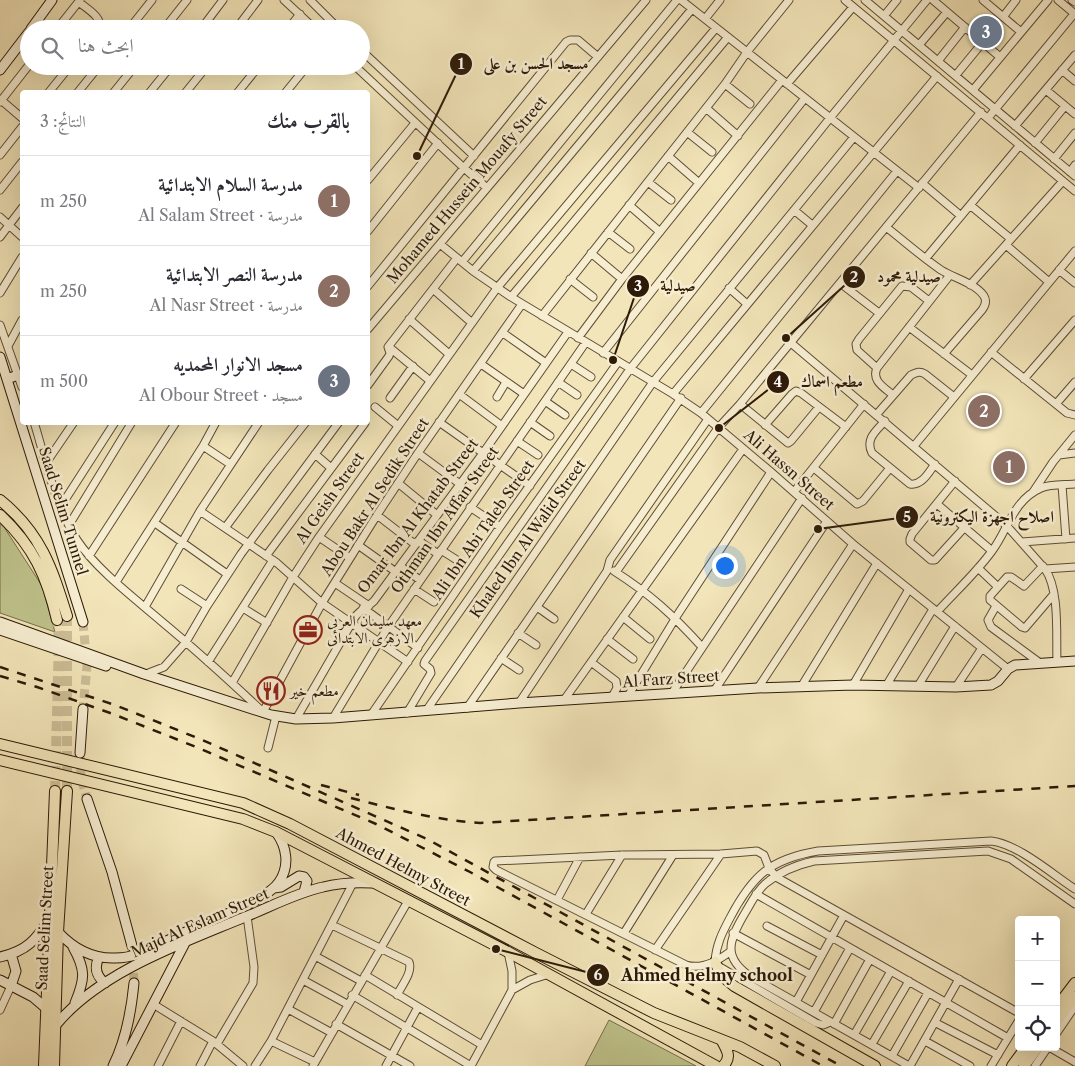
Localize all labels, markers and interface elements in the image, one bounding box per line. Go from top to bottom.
pin: 3 [970,13,1002,51]
search box [20,20,370,75]
icon: search [38,34,66,62]
text: ابحث هنا [78,34,134,57]
callout: مسجد الحسن بن على [448,48,598,79]
text: مسجد الحسن بن على [483,53,588,76]
text: 1 [458,54,465,73]
street label: Mohamed Hussein Mouafy Street [383,92,551,287]
text: بالقرب منك [267,108,350,133]
text: النتائج: 3 [40,111,86,131]
text: مدرسة السلام الابتدائية [158,173,303,196]
text: 250 m [40,191,87,211]
text: 1 [330,191,338,211]
text: مدرسة · Al Salam Street [138,205,303,225]
callout: صيدلية محمود [842,261,950,292]
text: مدرسة النصر الابتدائية [166,263,303,286]
text: صيدلية محمود [877,266,941,287]
text: 2 [850,267,859,286]
callout: صيدلية [626,270,706,301]
text: صيدلية [660,275,696,295]
text: 3 [634,276,642,295]
text: 250 m [40,281,87,301]
text: 2 [329,281,339,301]
text: مدرسة · Al Nasr Street [150,295,303,315]
text: مسجد الانوار المحمديه [173,353,303,376]
callout: مطعم اسماك [766,366,873,397]
text: 500 m [40,371,88,391]
text: 3 [329,371,339,391]
text: مطعم اسماك [801,371,863,396]
text: 4 [774,372,783,391]
text: مسجد · Al Obour Street [139,385,303,405]
pin: 2 [968,392,1000,430]
street label: Abou Bakr Al Sedik Street [316,414,433,580]
street label: Ali Hassn Street [739,424,839,515]
street label: Omar Ibn Al Khatab Street [353,434,483,597]
street label: Othman Ibn Affan Street [387,442,503,597]
street label: Saad Selim Tunnel [35,444,92,578]
street label: Al Geish Street [291,448,368,548]
pin: 1 [993,448,1025,486]
street label: Khaled Ibn Al Walid Street [466,455,590,622]
street label: Ali Ibn Abi Taleb Street [427,456,538,604]
callout: اصلاح اجهزة اليكترونية [895,501,1064,532]
text: اصلاح اجهزة اليكترونية [930,506,1054,531]
text: 5 [903,507,911,526]
your location [712,553,738,579]
place label: معهد سليمان العربى الازهرى الابتدائى [327,611,422,648]
office icon: معهد سليمان العربى الازهرى الابتدائى [293,615,323,645]
street label: Al Farz Street [621,666,721,691]
restaurant icon: مطعم خير [256,676,286,706]
place label: مطعم خير [288,681,339,705]
street label: Ahmed Helmy Street [332,823,474,910]
street label: Saad Selim Street [32,864,57,991]
street label: Majd Al Eslam Street [128,883,272,962]
map controls [1015,916,1060,1051]
button: + [1015,916,1060,961]
callout: Ahmed helmy school [586,960,803,991]
button: − [1015,961,1060,1006]
text: 6 [594,965,603,984]
text: Ahmed helmy school [620,965,793,985]
button: locate [1015,1006,1060,1051]

